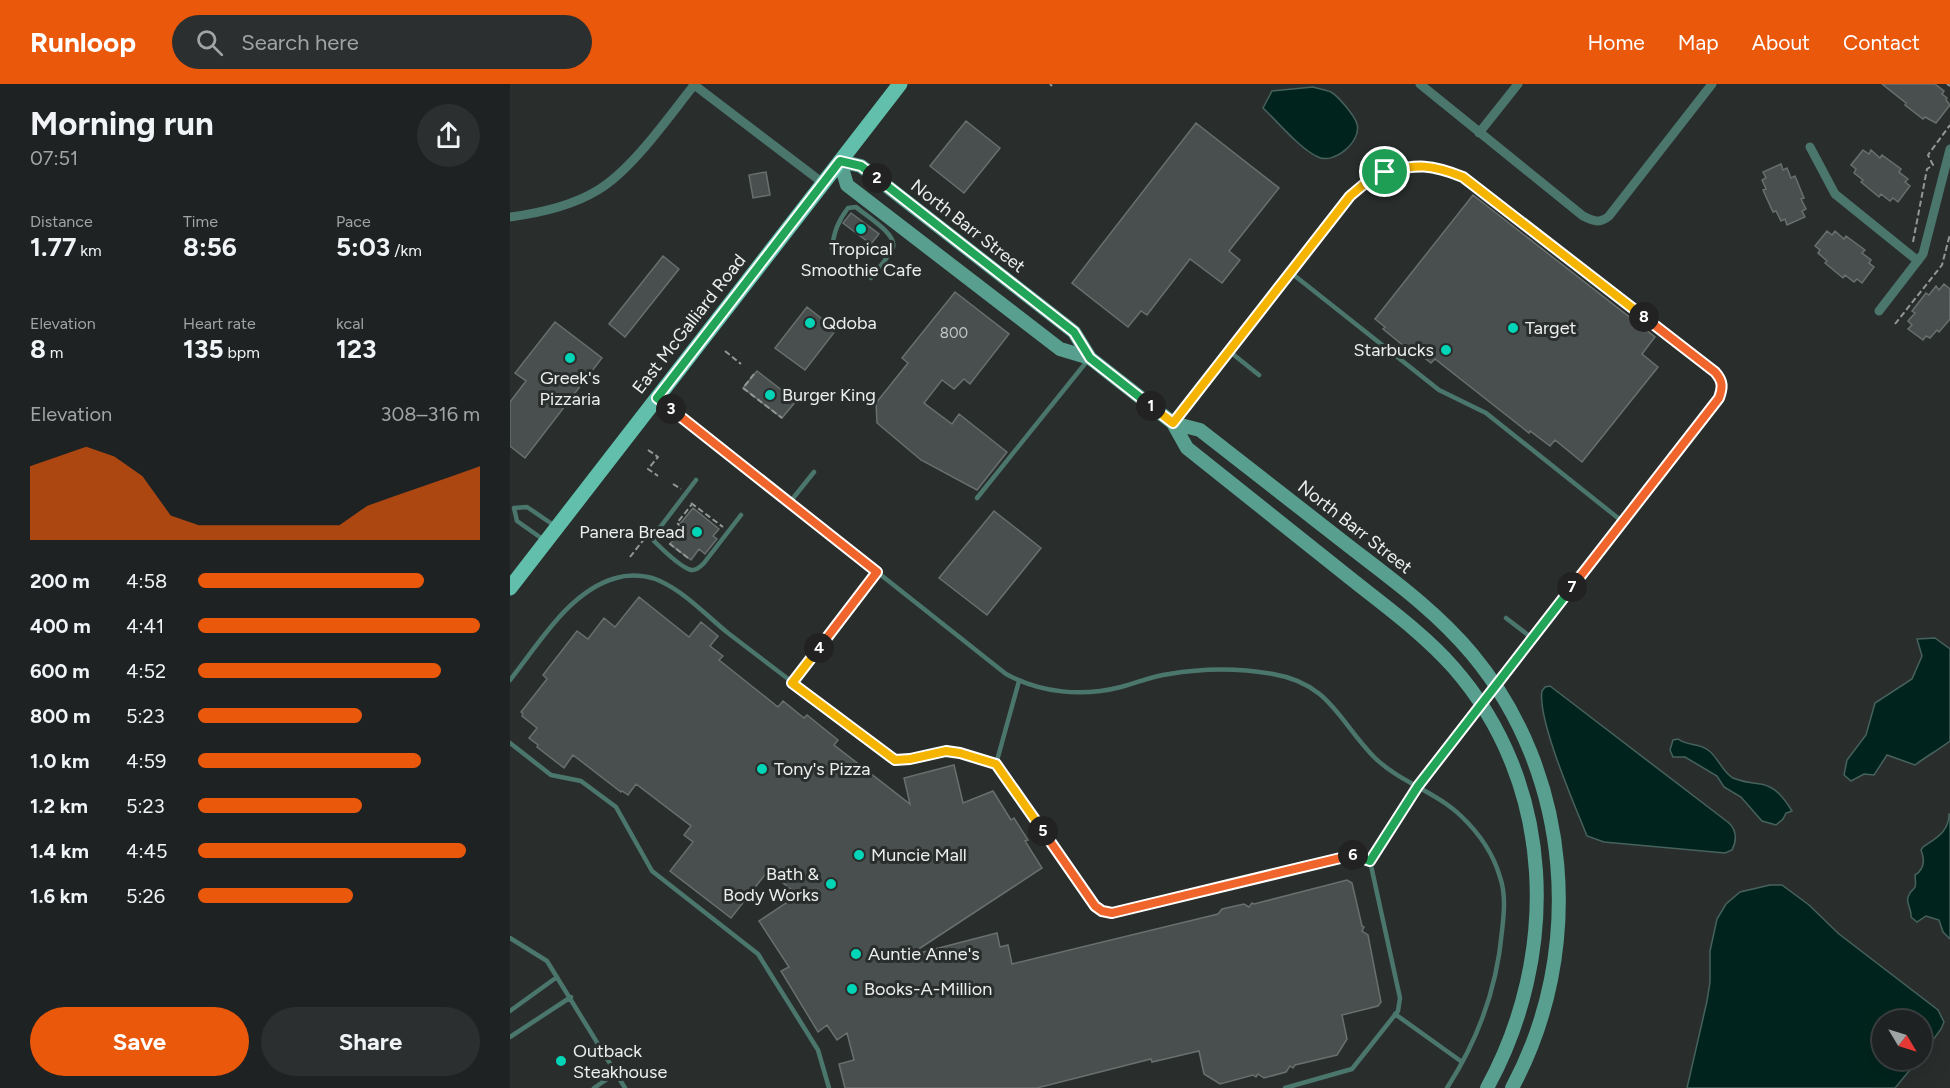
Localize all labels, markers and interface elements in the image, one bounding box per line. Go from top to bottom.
search box [172,15,592,69]
text: Runloop [30,25,136,59]
icon: search [193,26,226,59]
text: Search here [241,29,359,56]
text: Home [1588,30,1645,55]
text: Map [1678,30,1719,55]
text: About [1752,30,1810,55]
text: Contact [1843,30,1920,55]
text: Morning run [30,104,214,143]
button: share [417,104,480,167]
text: 07:51 [30,146,78,170]
pin [1359,146,1410,197]
icon: arrive [1368,155,1401,188]
pin: 2 [862,163,892,193]
text: 2 [872,168,882,187]
street label: North Barr Street [906,175,1030,278]
text: Distance [30,212,93,231]
text: Time [183,212,218,231]
text: Pace [336,212,371,231]
marker: Tropical Smoothie Cafe [854,222,868,236]
text: 1.77 [30,231,76,263]
text: 8:56 [183,231,237,263]
text: 5:03 [336,231,390,263]
place label: Tropical Smoothie Cafe [800,238,922,281]
text: km [76,241,102,260]
text: /km [390,241,422,260]
street label: East McGalliard Road [628,250,750,398]
pin: 8 [1629,302,1659,332]
text: 8 [1639,307,1649,326]
place label: Qdoba [822,312,877,334]
text: Elevation [30,314,96,333]
text: Heart rate [183,314,256,333]
text: kcal [336,314,364,333]
marker: Qdoba [803,316,817,330]
place label: Target [1525,317,1576,339]
marker: Target [1506,321,1520,335]
house number: 800 [940,324,968,342]
text: 8 [30,333,46,365]
text: 135 [183,333,224,365]
text: 123 [336,333,376,365]
place label: Starbucks [1353,339,1434,361]
text: m [46,343,64,362]
text: bpm [224,343,260,362]
marker: Starbucks [1439,343,1453,357]
marker: Greek's Pizzaria [563,351,577,365]
place label: Greek's Pizzaria [540,367,600,410]
place label: Burger King [782,384,876,406]
marker: Burger King [763,388,777,402]
pin: 1 [1136,391,1166,421]
pin: 3 [656,394,686,424]
text: 1 [1148,396,1154,415]
text: 3 [667,399,675,418]
text: Elevation [30,402,112,426]
text: 308–316 m [381,402,480,426]
street label: North Barr Street [1293,476,1417,579]
place label: Panera Bread [579,521,685,543]
marker: Panera Bread [690,525,704,539]
text: 200 m [30,569,90,593]
text: 4:58 [126,569,167,593]
pin: 7 [1557,572,1587,602]
text: 7 [1568,577,1576,596]
text: 400 m [30,614,91,638]
text: 4:41 [126,614,164,638]
pin: 4 [804,633,834,663]
text: 4 [814,638,824,657]
text: 600 m [30,659,90,683]
text: 4:52 [126,659,166,683]
text: 800 m [30,704,90,728]
text: 5:23 [126,704,165,728]
text: 1.0 km [30,749,89,773]
text: 4:59 [126,749,166,773]
place label: Tony's Pizza [774,758,871,780]
marker: Tony's Pizza [755,762,769,776]
text: 1.2 km [30,794,88,818]
text: 5:23 [126,794,165,818]
pin: 5 [1028,816,1058,846]
text: 5 [1038,821,1048,840]
text: 1.4 km [30,839,89,863]
text: 4:45 [126,839,167,863]
pin: 6 [1338,840,1368,870]
place label: Muncie Mall [871,844,967,866]
text: 6 [1348,845,1358,864]
marker: Muncie Mall [852,848,866,862]
place label: Bath & Body Works [723,863,819,906]
marker: Bath & Body Works [824,877,838,891]
text: 1.6 km [30,884,88,908]
text: 5:26 [126,884,165,908]
place label: Auntie Anne's [868,943,980,965]
marker: Auntie Anne's [849,947,863,961]
place label: Books-A-Million [864,978,992,1000]
marker: Books-A-Million [845,982,859,996]
button: Save [30,1007,249,1076]
button: Share [261,1007,480,1076]
north arrow [1872,1010,1932,1070]
map controls [1872,1010,1932,1070]
place label: Outback Steakhouse [573,1040,667,1083]
marker: Outback Steakhouse [554,1054,568,1068]

